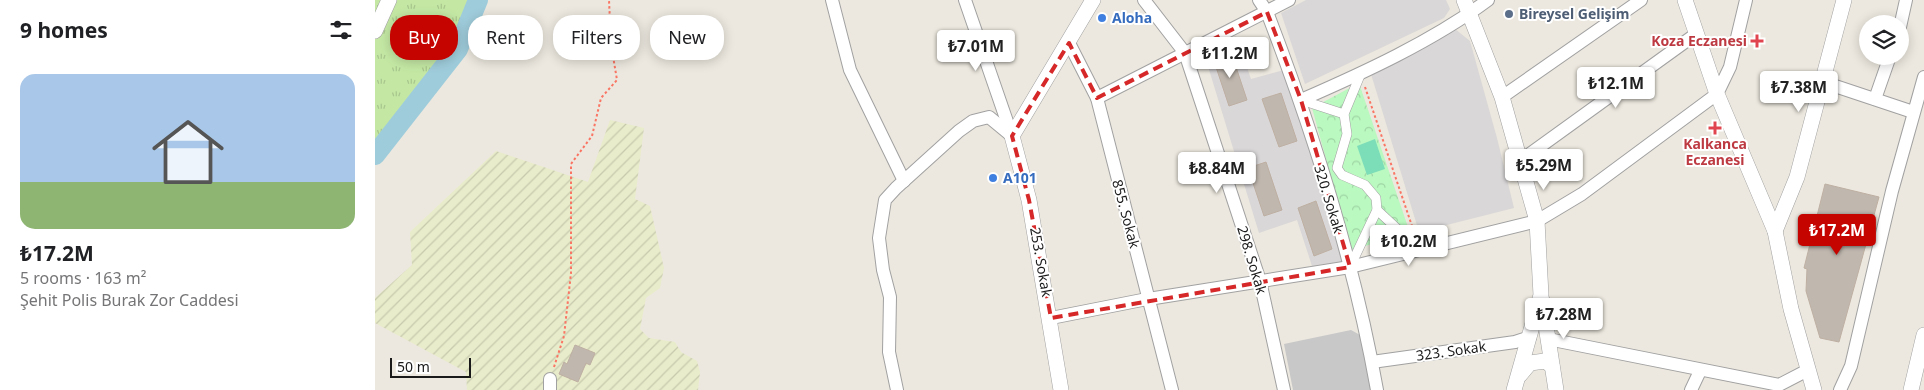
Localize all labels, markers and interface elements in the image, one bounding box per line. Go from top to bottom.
place label: Bireysel Gelişim [1519,4,1629,23]
place label: Aloha [1112,8,1152,27]
marker: Bireysel Gelişim [1503,8,1515,20]
marker: Aloha [1096,12,1108,24]
chip: Buy [390,15,458,60]
chip: Rent [468,15,543,60]
chip: Filters [553,15,640,60]
chip: New [650,15,724,60]
map controls [1859,15,1909,65]
button: layers [1859,15,1909,65]
text: 9 homes [20,16,108,44]
icon: filters [327,16,355,44]
pin: ₺7.01M [935,30,1017,72]
place label: Koza Eczanesi [1651,31,1747,50]
text: ₺7.01M [948,35,1004,57]
marker: Koza Eczanesi [1751,35,1763,47]
pin: ₺11.2M [1189,36,1271,79]
text: ₺11.2M [1202,42,1258,64]
pin: ₺12.1M [1575,66,1657,109]
pin: ₺7.38M [1758,70,1840,113]
text: ₺12.1M [1588,72,1644,94]
text: ₺7.38M [1771,76,1827,98]
icon: home [143,107,233,197]
marker: Kalkanca Eczanesi [1709,122,1721,134]
place label: Kalkanca Eczanesi [1683,134,1747,169]
pin: ₺5.29M [1503,148,1585,191]
pin: ₺8.84M [1176,152,1258,194]
text: ₺5.29M [1516,154,1572,176]
text: ₺8.84M [1189,157,1245,179]
street label: 320. Sokak [1310,162,1349,236]
place label: A101 [1003,168,1037,187]
marker: A101 [987,172,999,184]
street label: 855. Sokak [1108,177,1145,251]
pin: ₺17.2M [1796,214,1878,256]
text: ₺17.2M [1809,219,1865,241]
street label: 298. Sokak [1233,223,1272,297]
pin: ₺10.2M [1368,224,1450,267]
street label: 253. Sokak [1026,226,1057,299]
text: ₺10.2M [1381,230,1437,252]
text: ₺17.2M [20,239,94,267]
text: 5 rooms · 163 m² [20,267,146,289]
text: Şehit Polis Burak Zor Caddesi [20,289,239,311]
pin: ₺7.28M [1523,298,1605,340]
text: ₺7.28M [1536,303,1592,325]
street label: 323. Sokak [1415,336,1488,365]
scale bar [390,355,471,378]
text: 50 m [397,357,430,376]

